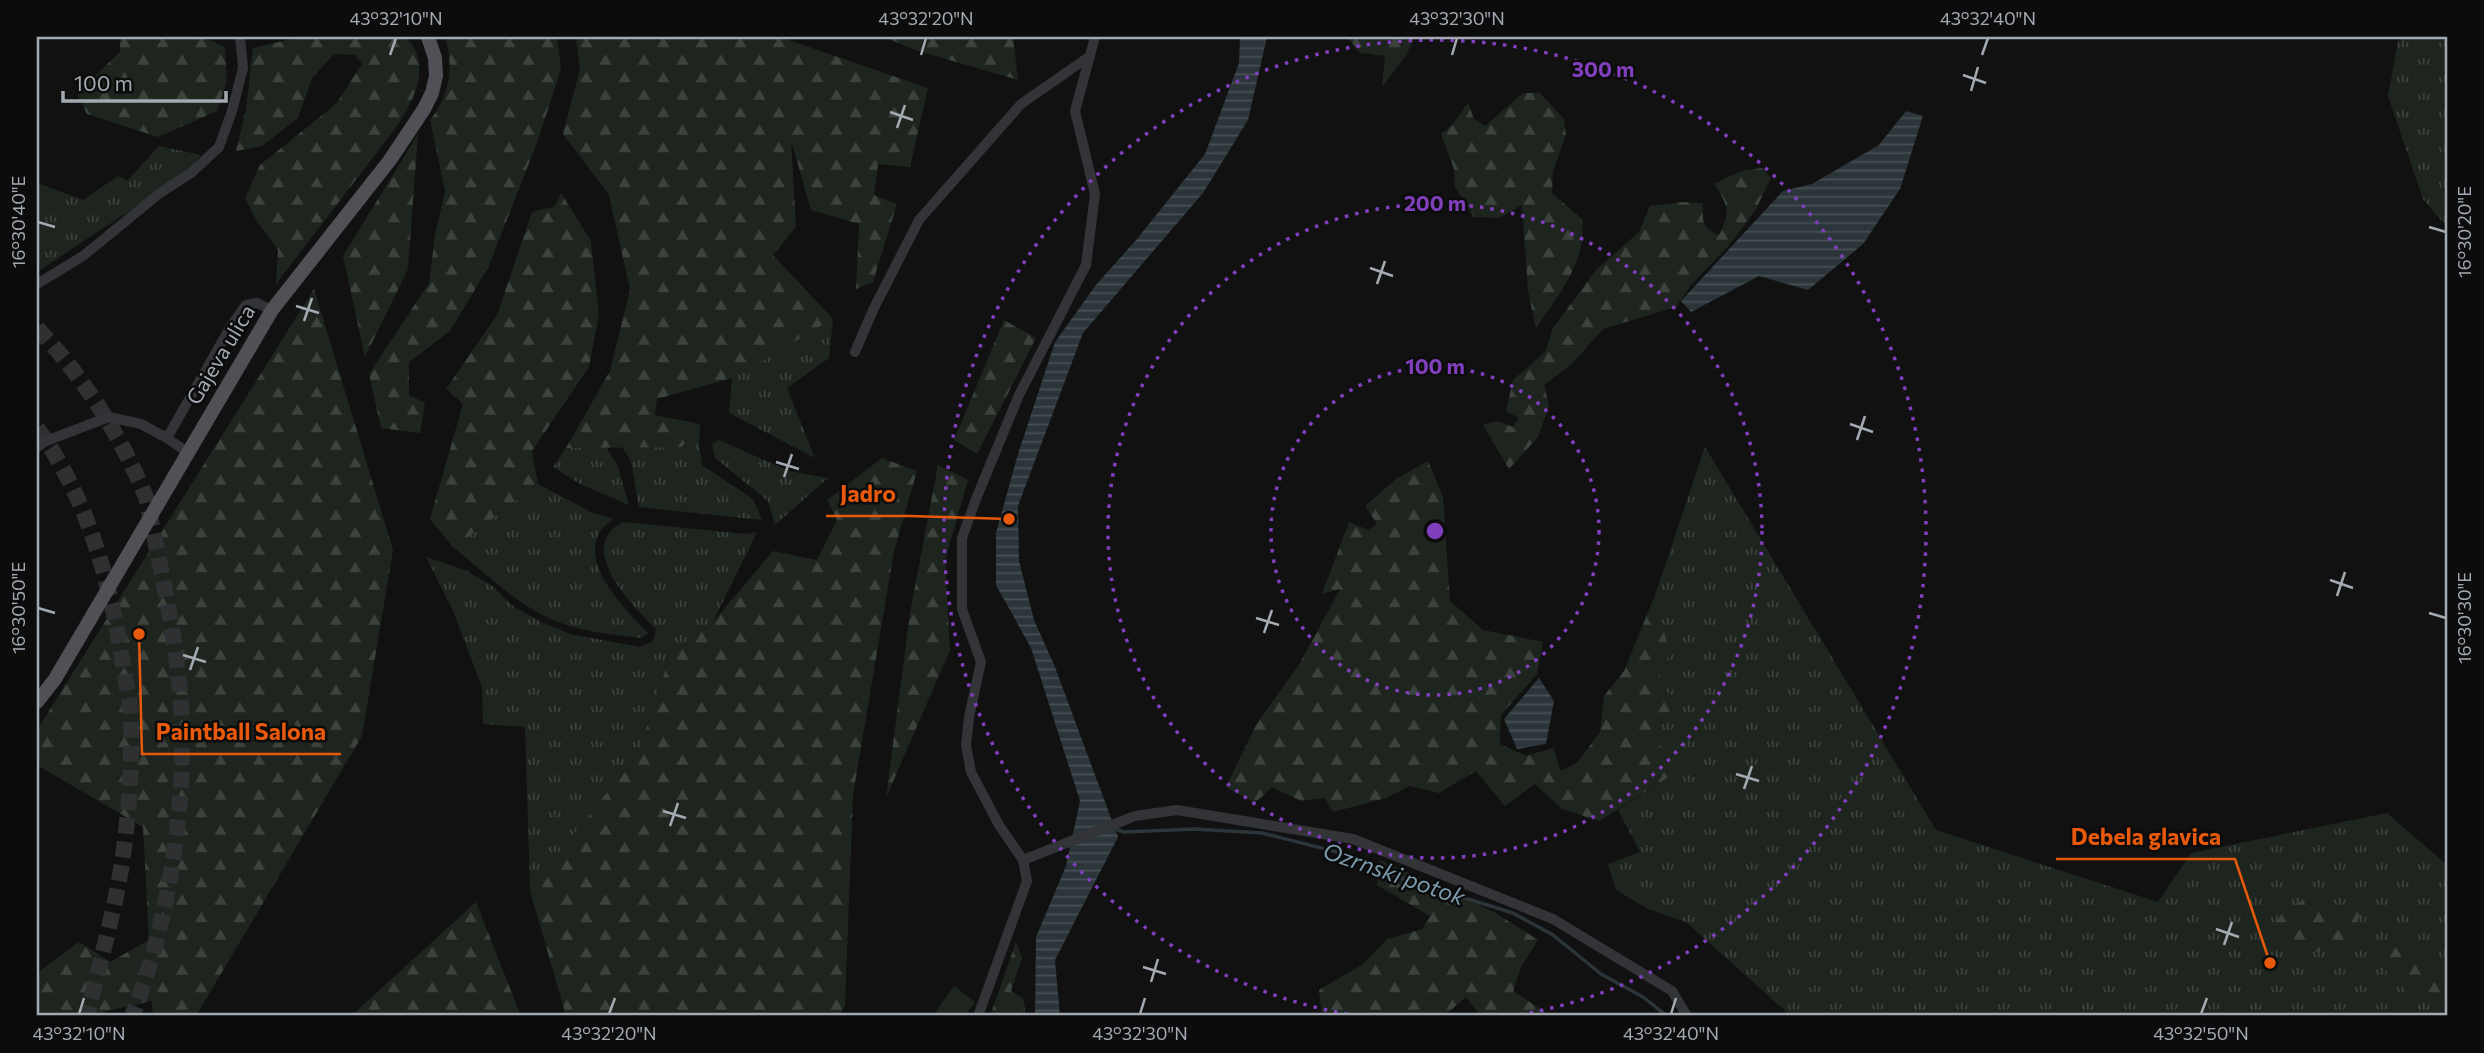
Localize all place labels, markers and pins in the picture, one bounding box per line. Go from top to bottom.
callout: Jadro [826,472,910,516]
centre of rings [1423,519,1447,543]
callout: Paintball Salona [142,710,341,754]
callout: Debela glavica [2056,815,2235,859]

